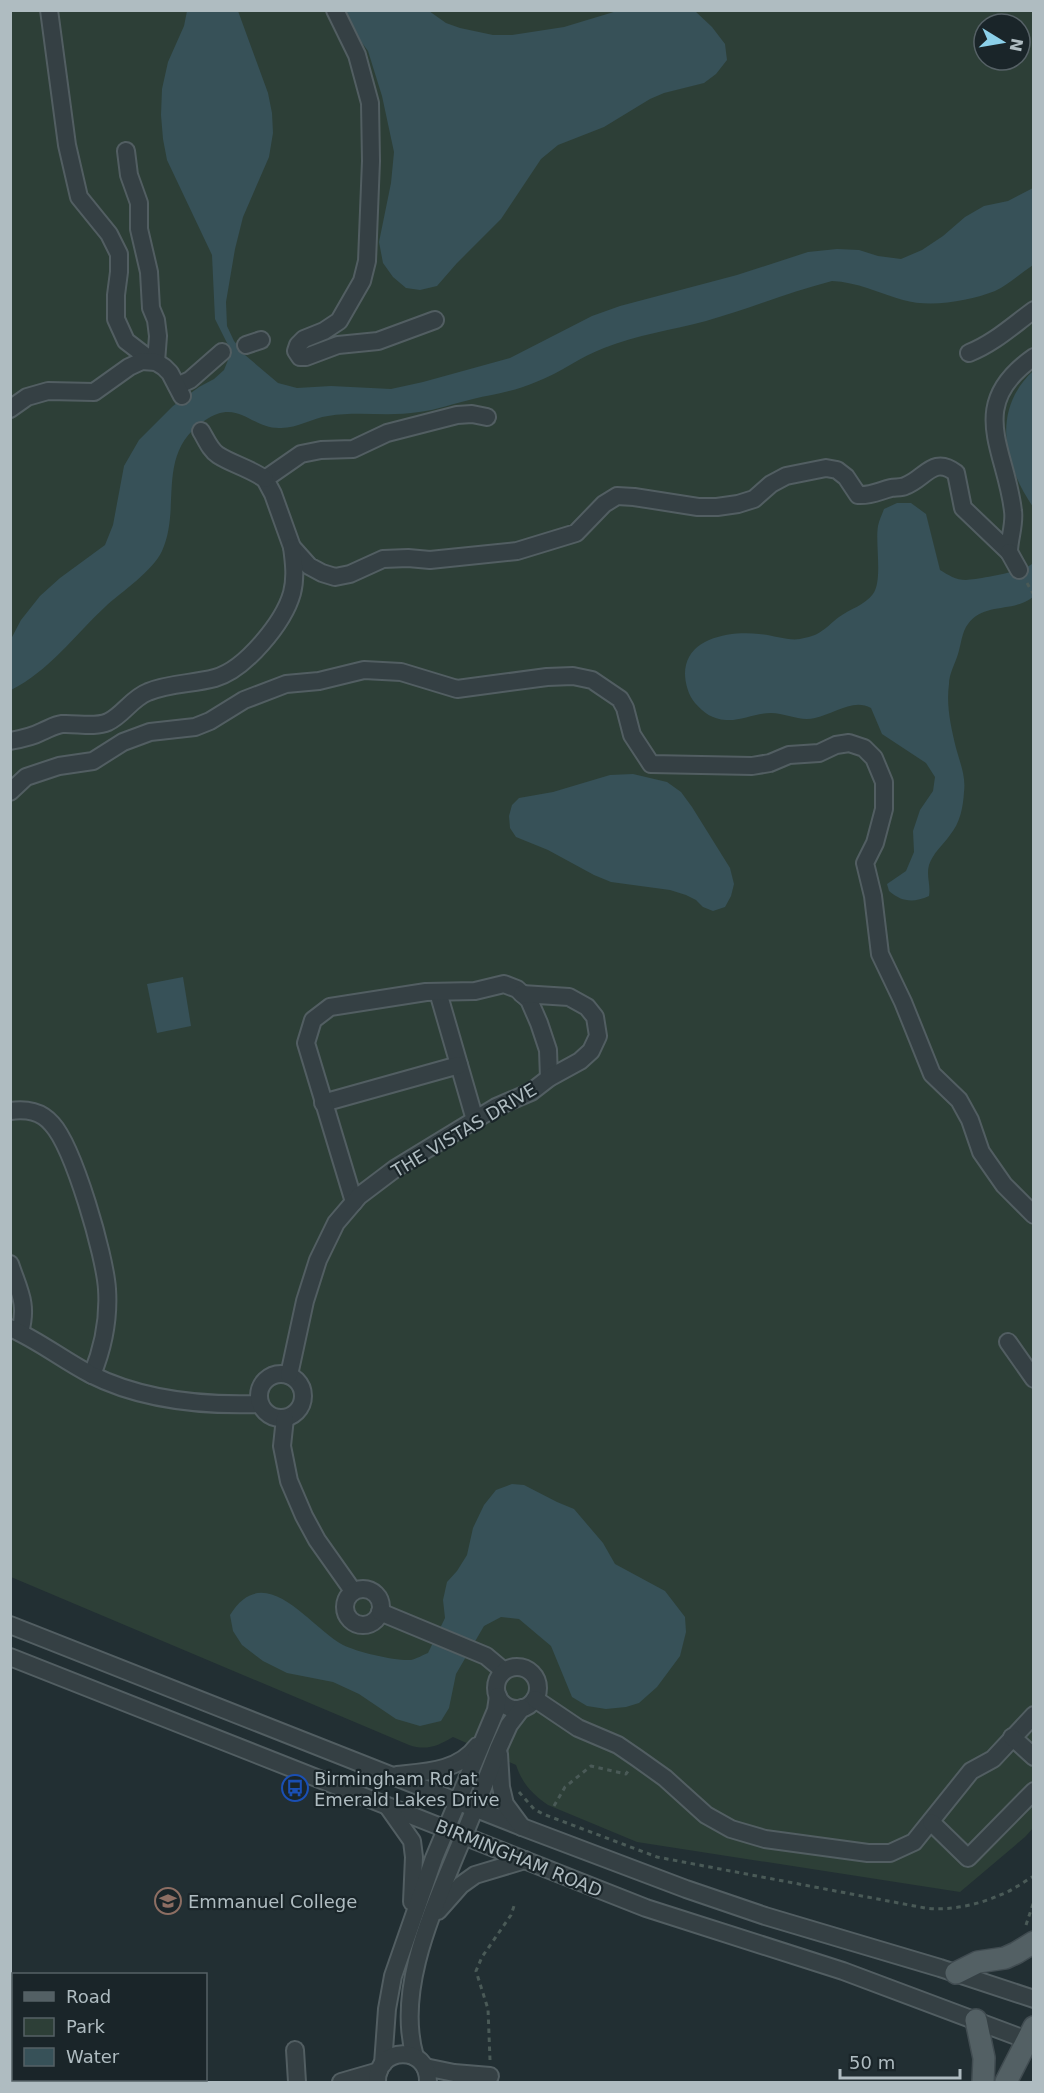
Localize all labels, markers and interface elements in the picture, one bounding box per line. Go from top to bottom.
north arrow [972,12,1032,72]
text: N [1006,36,1027,53]
street label: THE VISTAS DRIVE [387,1078,540,1182]
place label: Birmingham Rd at Emerald Lakes Drive [314,1768,500,1810]
bus stop icon: Birmingham Rd at Emerald Lakes Drive [280,1773,310,1803]
street label: BIRMINGHAM ROAD [433,1815,605,1901]
school or university icon: Emmanuel College [153,1886,183,1916]
place label: Emmanuel College [188,1891,357,1912]
legend [12,1973,207,2081]
text: Road [66,1986,111,2007]
text: Park [66,2016,105,2037]
scale bar [840,2042,960,2080]
text: Water [66,2046,120,2067]
text: 50 m [849,2052,895,2073]

